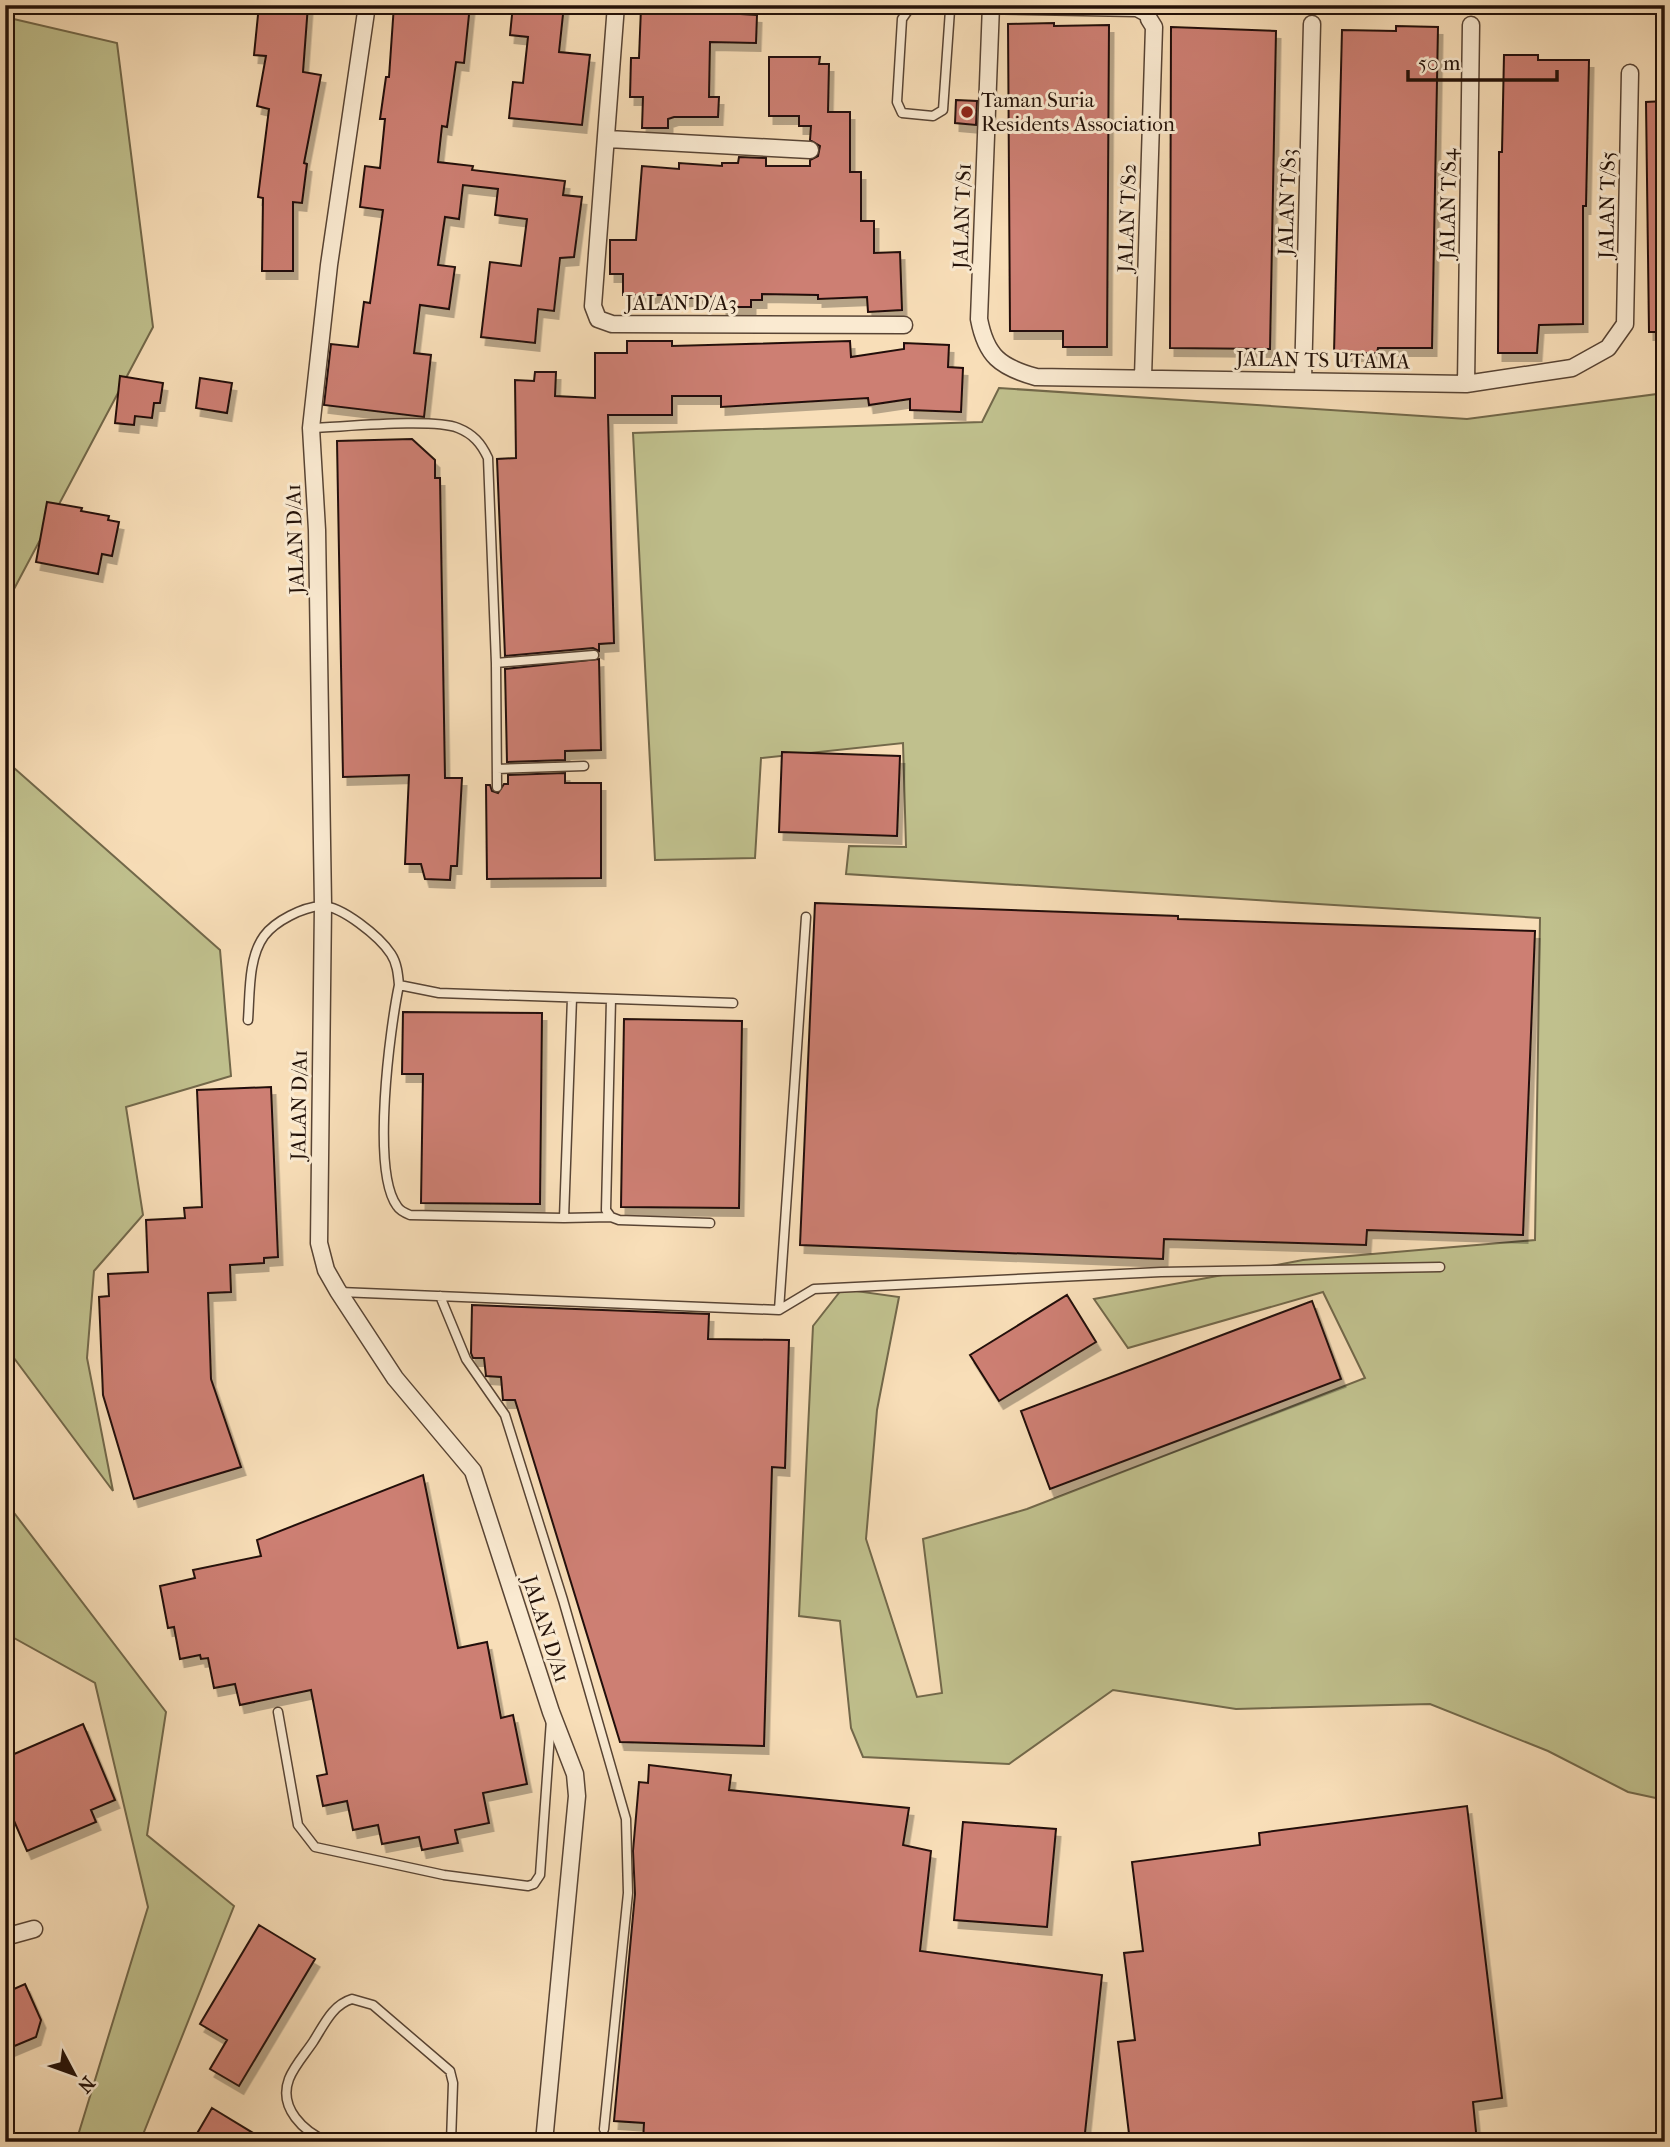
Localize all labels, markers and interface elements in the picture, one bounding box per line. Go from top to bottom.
scale bar [1408,38,1556,82]
text: 50 m [1418,51,1461,75]
place label: Taman Suria Residents Association [981,88,1175,136]
marker: Taman Suria Residents Association [959,104,975,120]
street label: JALAN T/S3 [1273,148,1301,258]
street label: JALAN T/S4 [1435,148,1461,262]
street label: JALAN T/S5 [1594,151,1620,261]
street label: JALAN T/S1 [948,163,976,271]
street label: JALAN T/S2 [1113,163,1141,275]
street label: JALAN D/A3 [623,291,737,315]
street label: JALAN TS UTAMA [1234,346,1411,374]
street label: JALAN D/A1 [281,483,309,597]
street label: JALAN D/A1 [286,1049,312,1163]
street label: JALAN D/A1 [517,1571,575,1685]
north arrow [38,2038,108,2108]
text: N [73,2072,99,2098]

